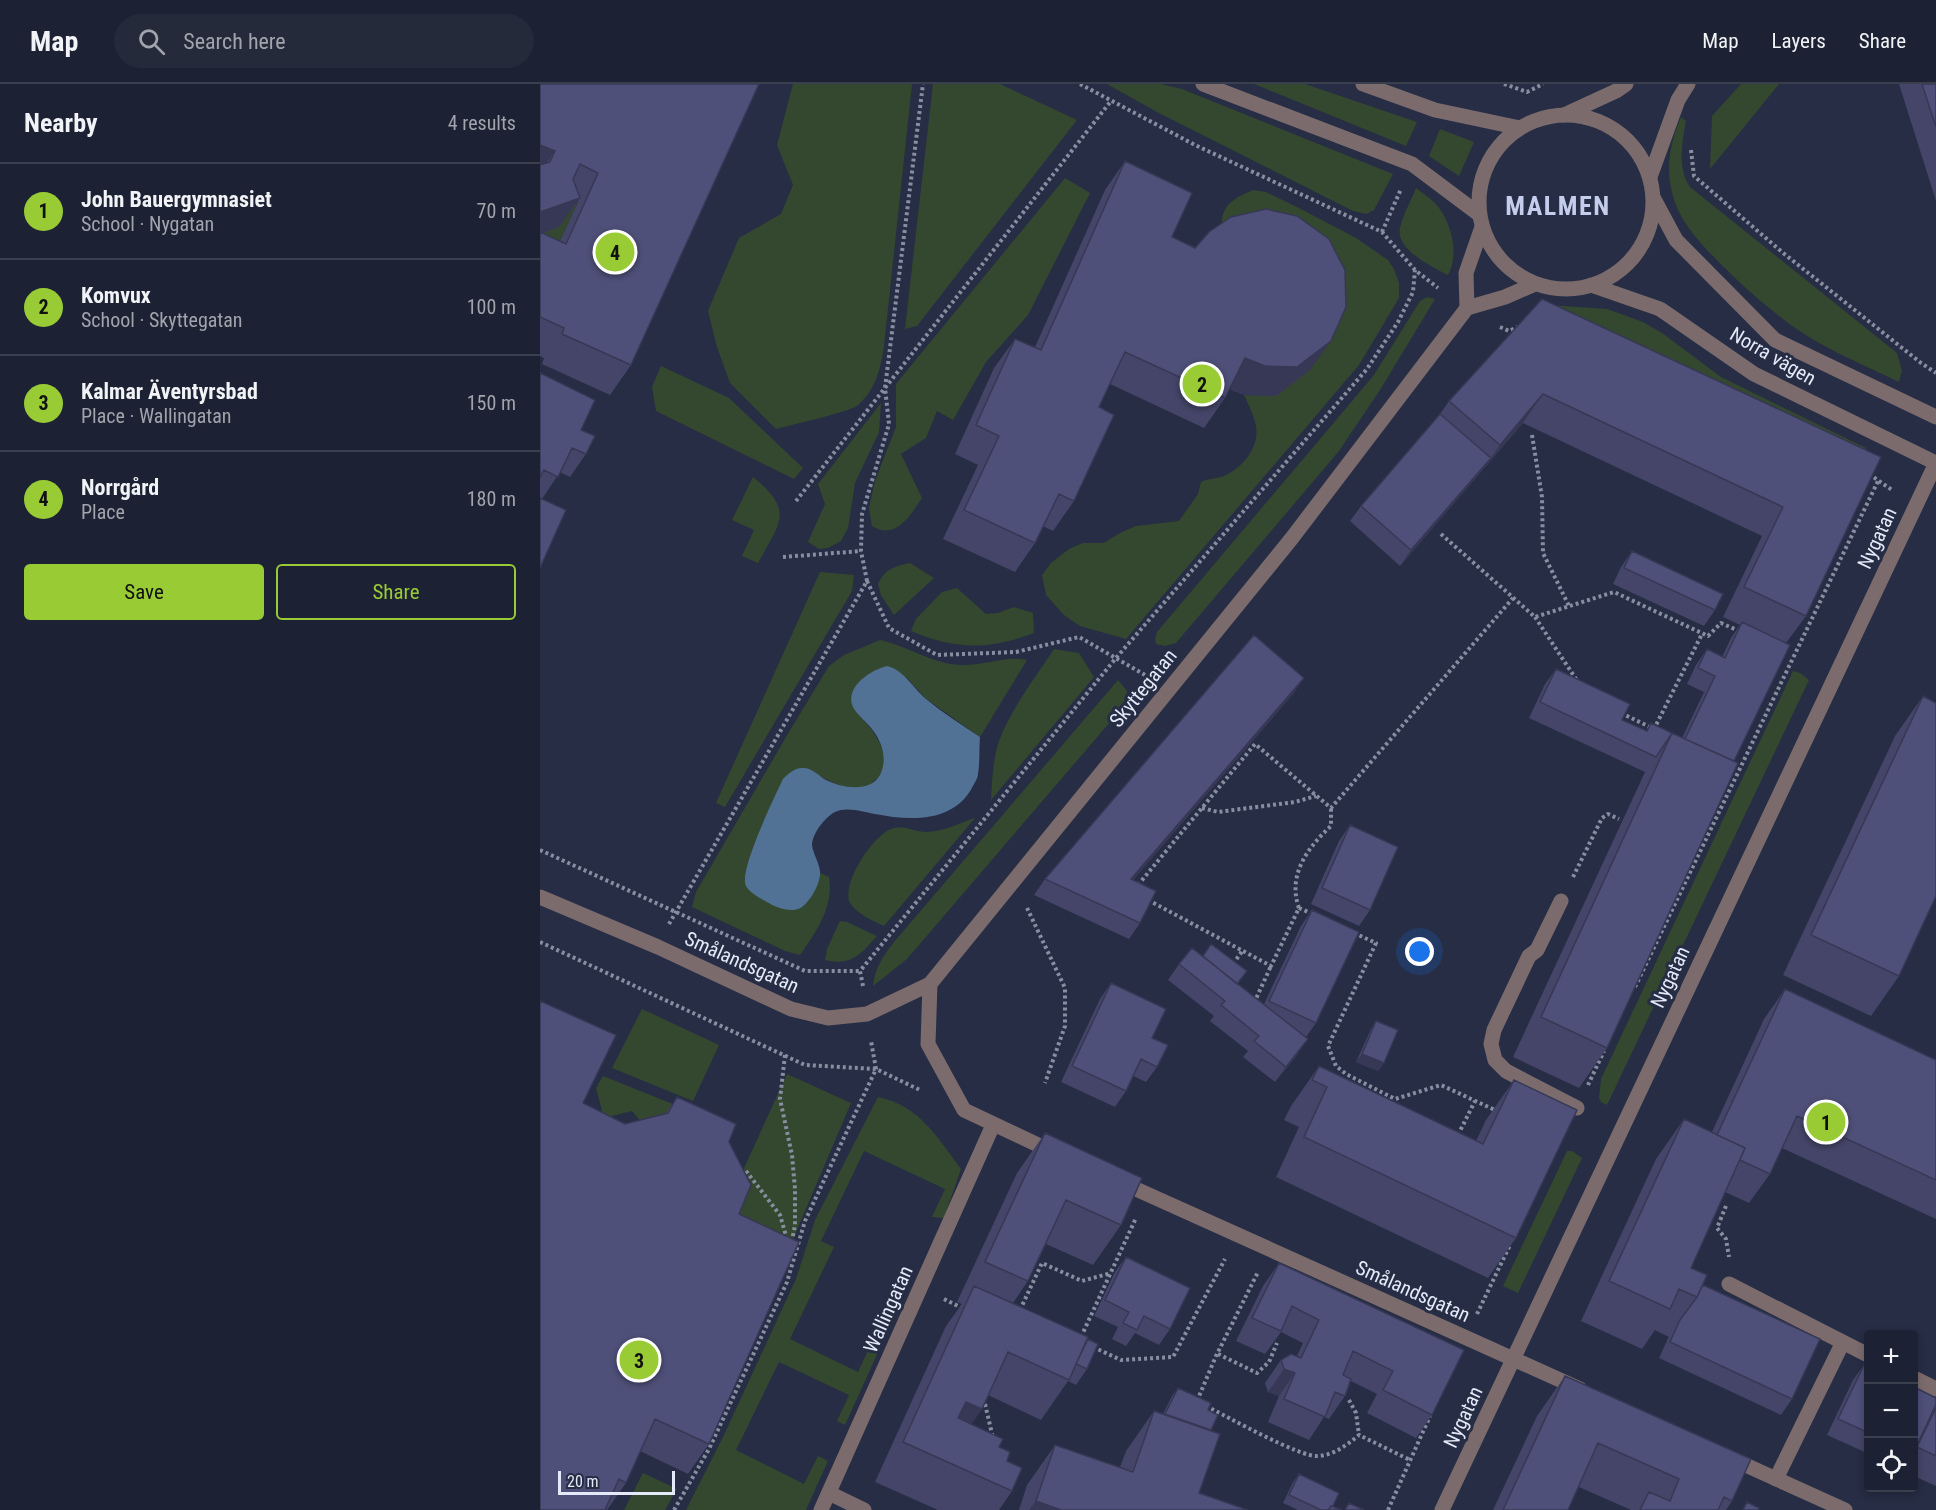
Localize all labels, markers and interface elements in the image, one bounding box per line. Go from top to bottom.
search box [114,14,534,68]
text: Map [30,25,78,58]
icon: search [135,25,168,58]
text: Search here [183,29,286,54]
text: Map [1702,29,1739,53]
text: Layers [1772,29,1826,53]
text: Share [1859,29,1906,53]
text: Nearby [24,108,98,138]
text: 4 results [448,111,516,135]
text: John Bauergymnasiet [81,187,272,212]
district label: MALMEN [1505,191,1611,221]
text: 1 [38,199,49,223]
text: 70 m [477,199,516,223]
text: School · Nygatan [81,212,214,236]
pin: 4 [596,230,634,274]
text: Komvux [81,283,151,308]
text: 2 [38,295,49,319]
text: 100 m [467,295,516,319]
text: School · Skyttegatan [81,308,243,332]
street label: Norra vägen [1726,322,1820,390]
pin: 2 [1182,362,1222,406]
text: Kalmar Äventyrsbad [81,379,258,404]
text: 3 [38,391,49,415]
text: 150 m [467,391,516,415]
text: Place · Wallingatan [81,404,232,428]
text: Norrgård [81,475,159,500]
text: 4 [38,487,49,511]
text: 180 m [467,487,516,511]
text: Place [81,500,125,524]
street label: Nygatan [1852,503,1902,573]
button: Save [24,564,264,620]
button: Share [276,564,516,620]
street label: Skyttegatan [1104,644,1182,732]
street label: Smålandsgatan [681,926,803,998]
your location [1405,937,1434,966]
street label: Nygatan [1645,942,1695,1012]
pin: 1 [1806,1100,1846,1144]
street label: Smålandsgatan [1352,1255,1474,1327]
street label: Wallingatan [858,1262,918,1356]
map controls [1864,1330,1918,1492]
button: + [1864,1330,1918,1384]
pin: 3 [620,1338,658,1382]
street label: Nygatan [1438,1382,1488,1452]
button: − [1864,1384,1918,1438]
button: locate [1864,1438,1918,1492]
scale bar [558,1468,675,1496]
text: 20 m [567,1472,599,1491]

